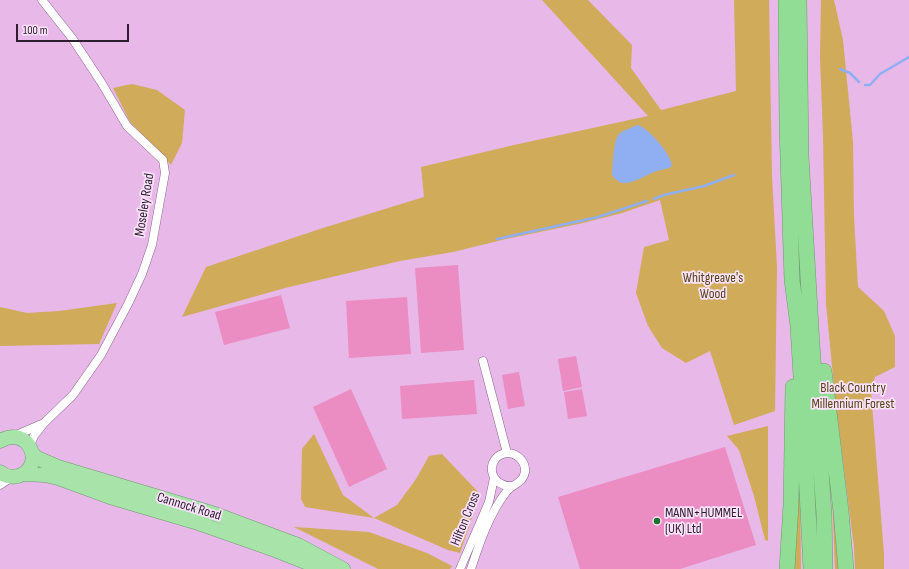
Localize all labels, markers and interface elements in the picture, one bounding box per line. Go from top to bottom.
scale bar [18,16,131,42]
text: 100 m [23,23,48,38]
street label: Moseley Road [132,172,158,238]
park label: Whitgreave's Wood [683,270,743,302]
park label: Black Country Millennium Forest [811,380,895,412]
street label: Cannock Road [155,489,223,525]
street label: Hilton Cross [448,490,484,548]
place label: MANN+HUMMEL (UK) Ltd [665,505,742,538]
marker: MANN+HUMMEL (UK) Ltd [652,516,662,526]

